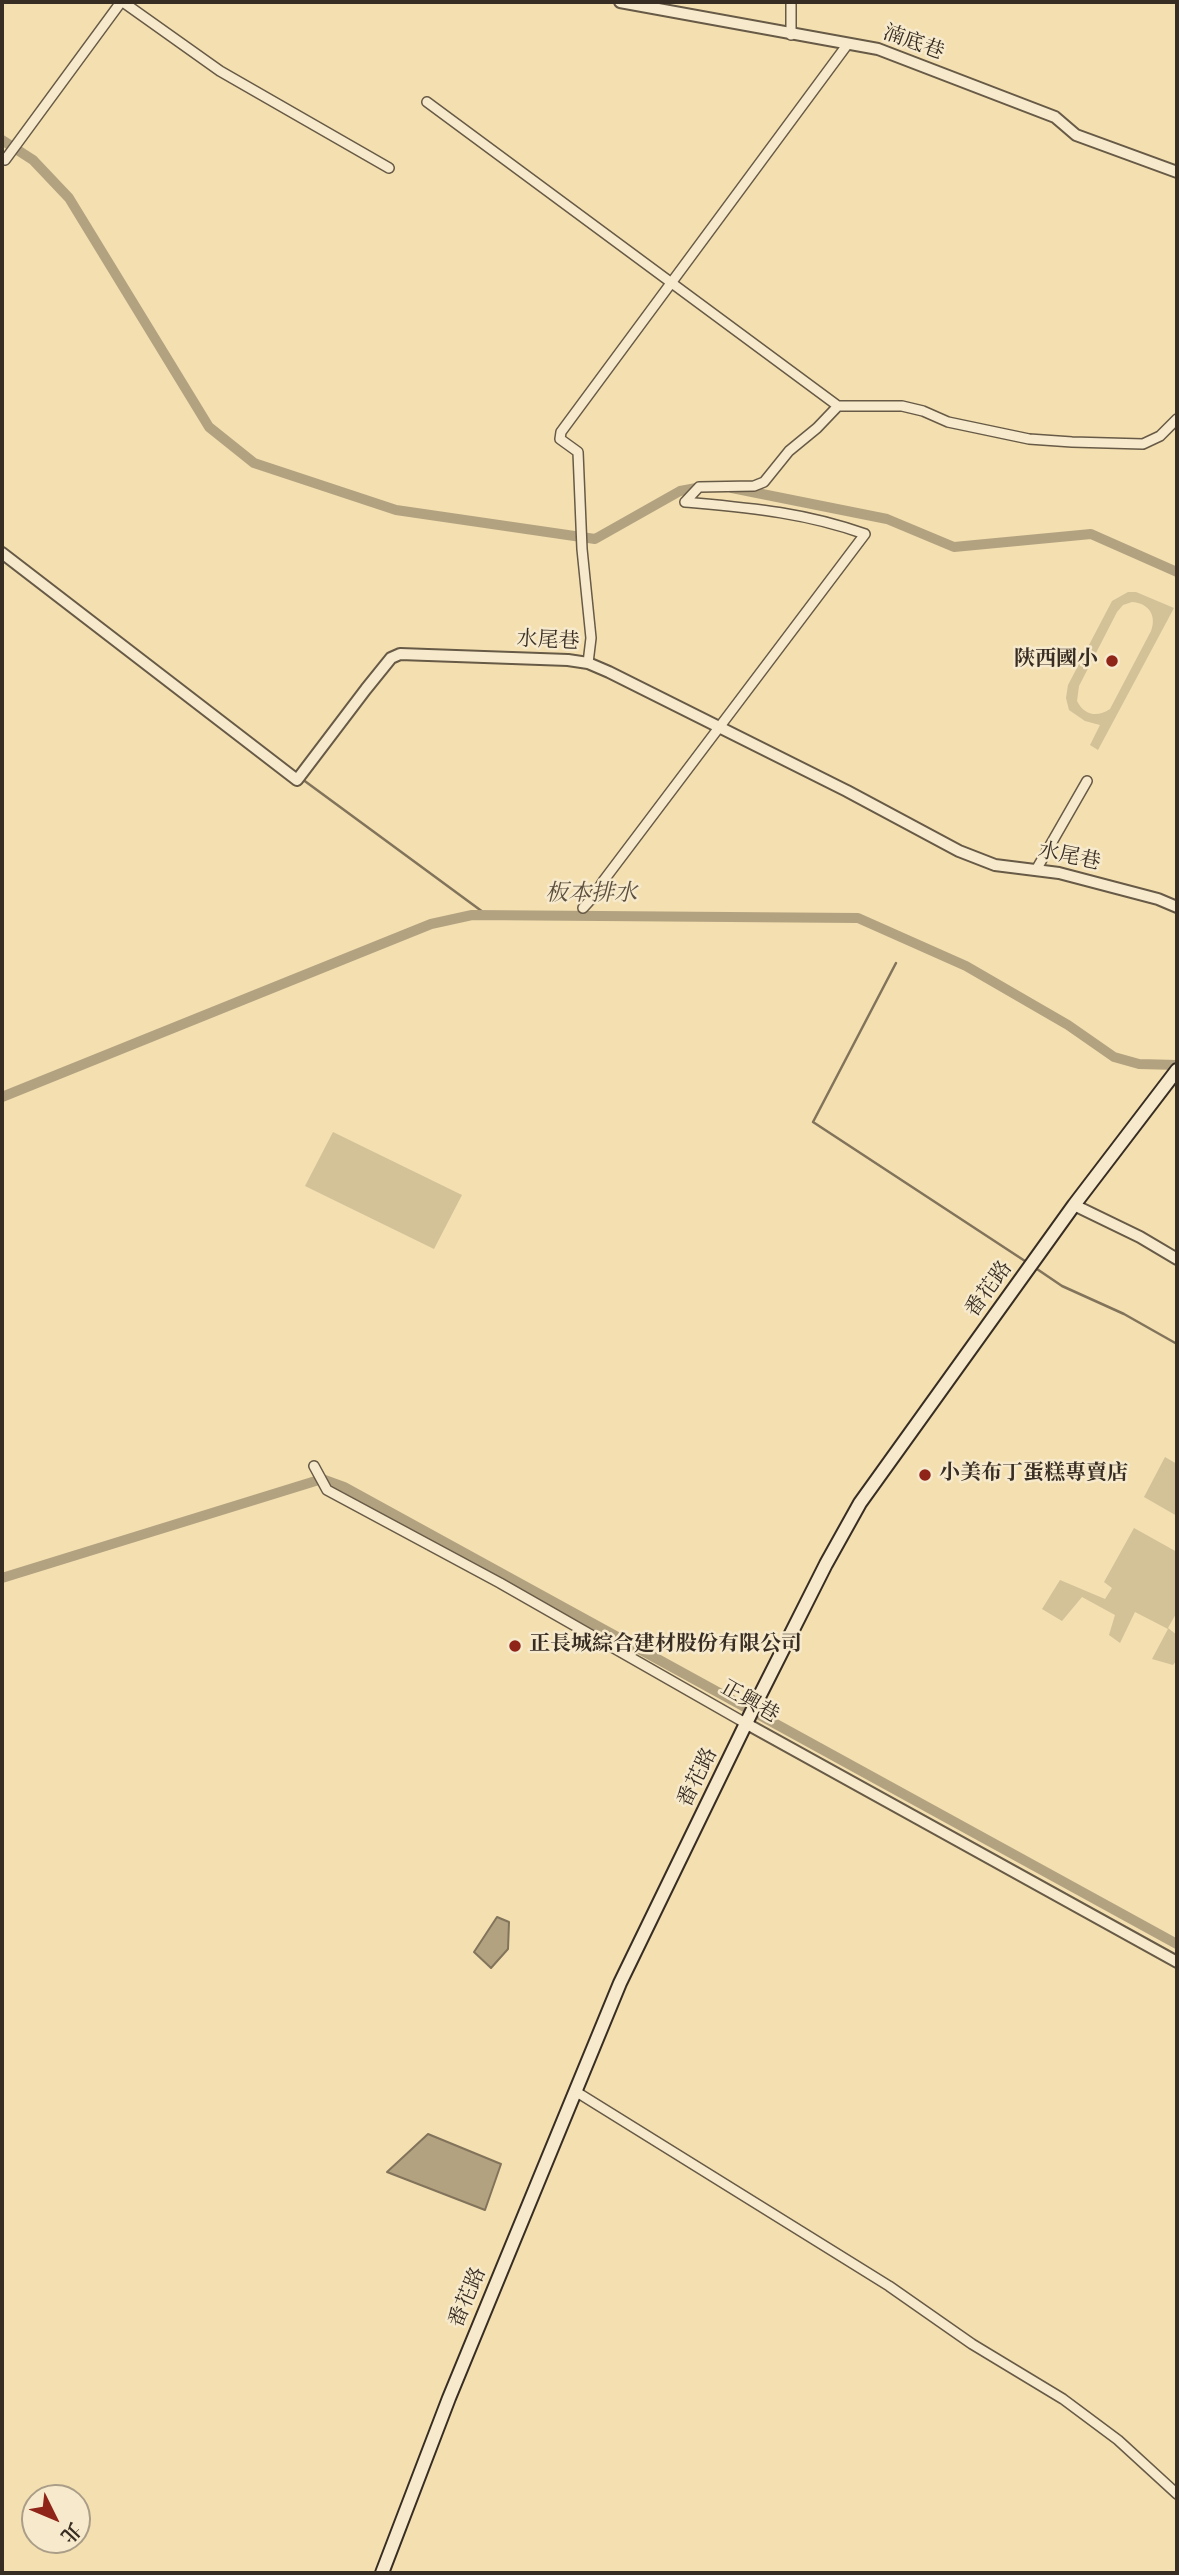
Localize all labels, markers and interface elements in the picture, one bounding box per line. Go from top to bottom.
street label: 湳底巷 [879,21,947,67]
street label: 水尾巷 [516,628,580,656]
place label: 陝西國小 [1014,648,1098,674]
marker: 陝西國小 [1104,653,1120,669]
street label: 水尾巷 [1036,839,1102,877]
water label: 板本排水 [545,881,637,909]
street label: 番花路 [961,1257,1019,1323]
place label: 小美布丁蛋糕專賣店 [939,1462,1128,1488]
marker: 小美布丁蛋糕專賣店 [917,1467,933,1483]
place label: 正長城綜合建材股份有限公司 [529,1633,802,1659]
marker: 正長城綜合建材股份有限公司 [507,1638,523,1654]
street label: 正興巷 [715,1676,783,1730]
street label: 番花路 [674,1744,724,1812]
street label: 番花路 [445,2264,493,2332]
north arrow [21,2484,91,2554]
text: 北 [55,2517,85,2547]

